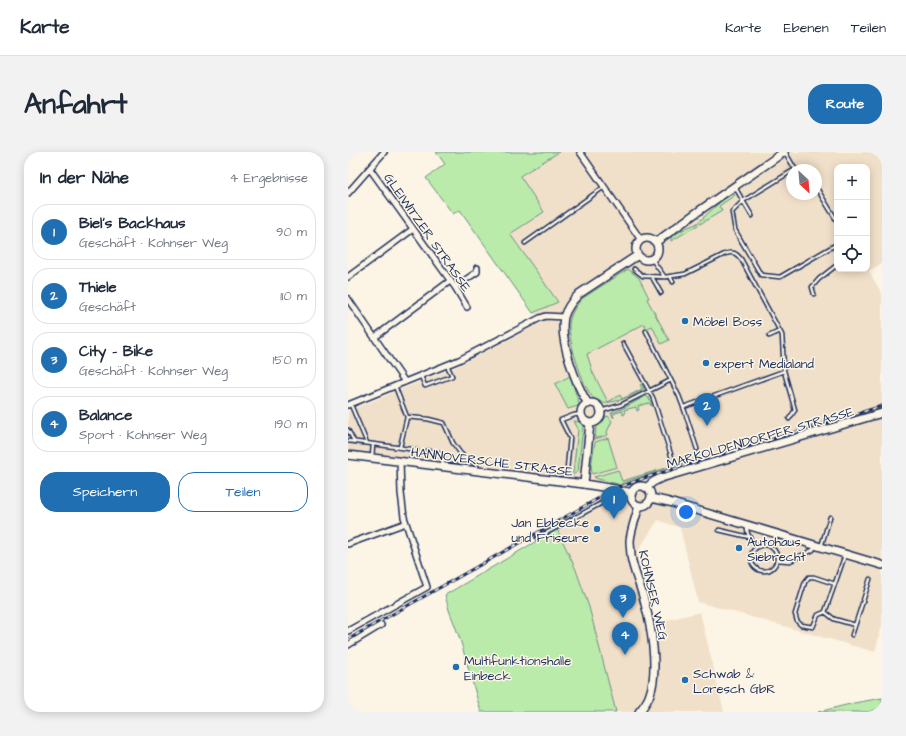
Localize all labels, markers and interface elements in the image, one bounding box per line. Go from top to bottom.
text: Karte [20,14,70,41]
text: Karte [725,18,762,38]
text: Ebenen [784,18,829,38]
text: Teilen [851,18,886,38]
button: Route [808,84,882,124]
text: Anfahrt [24,85,127,124]
north arrow [786,164,822,200]
map controls [834,164,870,272]
button: + [834,164,870,200]
text: In der Nähe [40,166,129,190]
text: 4 Ergebnisse [229,169,308,187]
street label: GLEIWITZER STRASSE [379,170,475,296]
button: − [834,200,870,236]
text: Biel's Backhaus [79,213,186,234]
text: 1 [53,223,55,241]
text: 90 m [276,223,307,241]
text: Geschäft · Kohnser Weg [79,234,228,252]
button: locate [834,236,870,272]
text: Thiele [79,277,117,298]
text: 2 [50,287,58,305]
text: 110 m [280,287,307,305]
text: Geschäft [79,298,136,316]
place label: Möbel Boss [693,313,763,331]
marker: Möbel Boss [680,316,690,326]
text: City - Bike [79,341,153,362]
text: 3 [51,351,57,369]
text: 150 m [273,351,307,369]
place label: expert Medialand [714,355,814,373]
marker: expert Medialand [701,358,711,368]
text: Geschäft · Kohnser Weg [79,362,228,380]
pin: 2 [694,393,720,426]
street label: MARKOLDENDORFER STRASSE [664,402,856,473]
text: Balance [79,405,132,426]
text: 4 [50,415,58,433]
text: 190 m [274,415,307,433]
text: Sport · Kohnser Weg [79,426,207,444]
street label: HANNOVERSCHE STRASSE [410,443,574,481]
button: Speichern [40,472,170,512]
button: Teilen [178,472,308,512]
pin: 1 [601,486,627,519]
your location [676,502,696,522]
place label: Jan Ebbecke und Friseure [511,514,589,547]
marker: Jan Ebbecke und Friseure [592,524,602,534]
place label: Autohaus Siebrecht [747,533,807,566]
marker: Autohaus Siebrecht [734,543,744,553]
street label: KOHNSER WEG [634,548,672,642]
pin: 3 [610,585,636,618]
pin: 4 [612,622,638,655]
place label: Multifunktionshalle Einbeck [464,652,571,685]
marker: Multifunktionshalle Einbeck [451,662,461,672]
place label: Schwab & Loresch GbR [693,665,775,698]
marker: Schwab & Loresch GbR [680,675,690,685]

